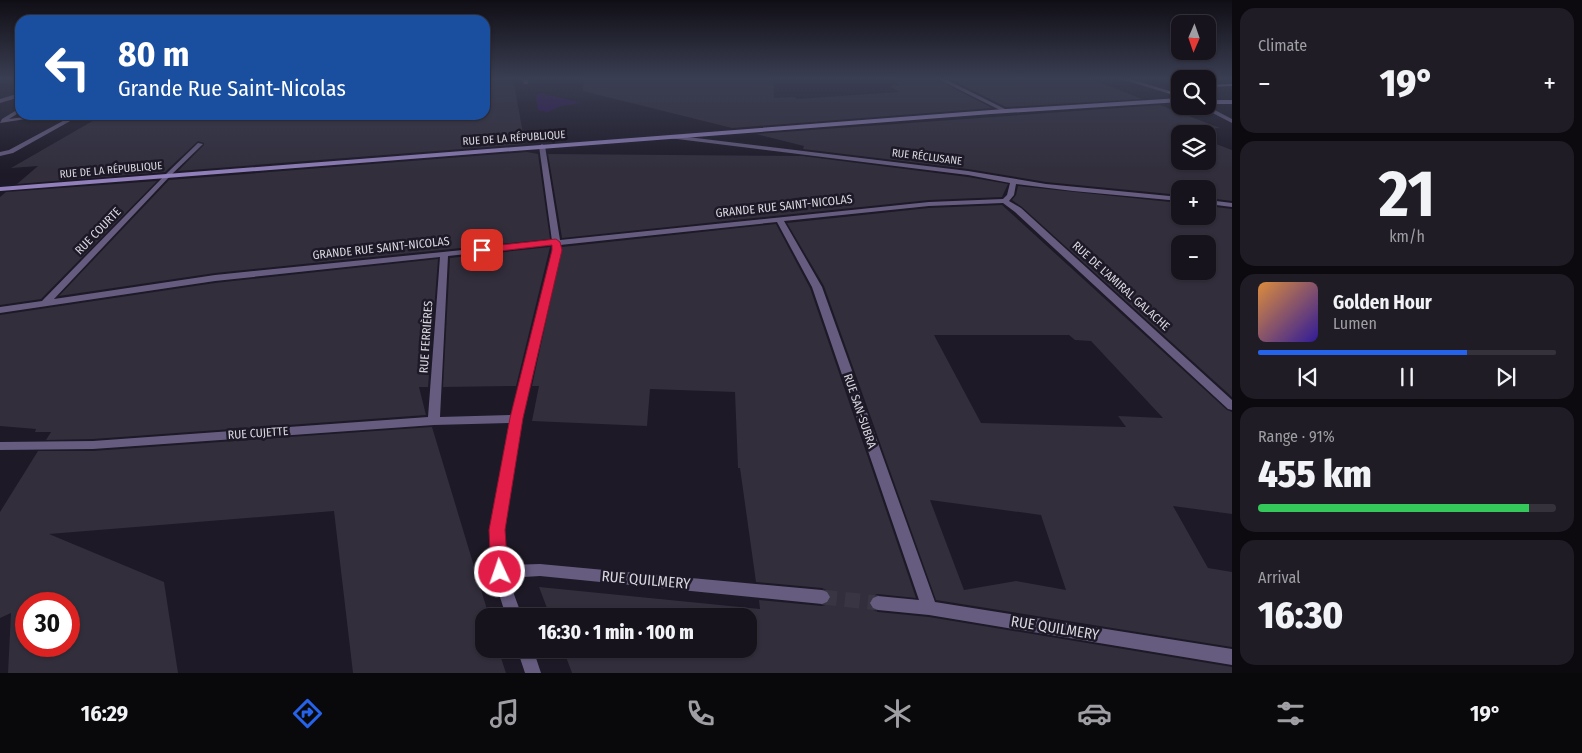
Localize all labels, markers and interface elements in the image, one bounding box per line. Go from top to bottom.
north arrow [1171,15,1216,60]
map controls [1171,15,1216,280]
text: 80 m [118,33,190,75]
icon: left [35,35,100,100]
text: Climate [1258,36,1307,55]
text: 19° [1380,60,1434,106]
text: − [1258,67,1271,100]
text: + [1543,67,1556,100]
button: search [1171,70,1216,115]
text: Grande Rue Saint-Nicolas [118,75,346,102]
button: layers [1171,125,1216,170]
street label: RUE DE LA RÉPUBLIQUE [462,127,566,148]
street label: RUE RÉCLUSANE [891,145,963,168]
text: 21 [1379,155,1435,233]
street label: RUE DE LA RÉPUBLIQUE [59,158,163,181]
button: + [1171,180,1216,225]
street label: GRANDE RUE SAINT-NICOLAS [715,192,853,220]
street label: RUE COURTE [72,204,124,257]
text: km/h [1389,227,1425,246]
pin [461,229,503,271]
street label: GRANDE RUE SAINT-NICOLAS [312,234,450,262]
button: − [1171,235,1216,280]
icon: arrive [468,236,496,264]
street label: RUE DE L'AMIRAL GALACHE [1069,239,1173,334]
text: Golden Hour [1333,291,1432,314]
street label: RUE FERRIÈRES [415,300,436,374]
text: Lumen [1333,314,1377,333]
icon: previous [1294,363,1322,391]
icon: pause [1393,363,1421,391]
icon: next [1492,363,1520,391]
street label: RUE SAN-SUBRA [841,372,880,451]
street label: RUE CUJETTE [227,424,289,442]
text: Range · 91% [1258,427,1335,446]
text: 455 km [1258,451,1372,497]
position arrow [473,545,525,597]
street label: RUE QUILMERY [601,567,692,593]
text: Arrival [1258,568,1300,587]
speed limit sign: 30 [15,592,80,657]
text: 16:30 [1258,592,1343,638]
street label: RUE QUILMERY [1010,612,1101,644]
text: 16:30 · 1 min · 100 m [538,621,694,644]
icon: directions [290,696,325,731]
icon: music [487,696,522,731]
icon: phone [683,696,718,731]
icon: climate [880,696,915,731]
icon: car [1077,696,1112,731]
icon: filters [1273,696,1308,731]
text: 16:29 [81,700,128,727]
text: 19° [1470,700,1501,727]

